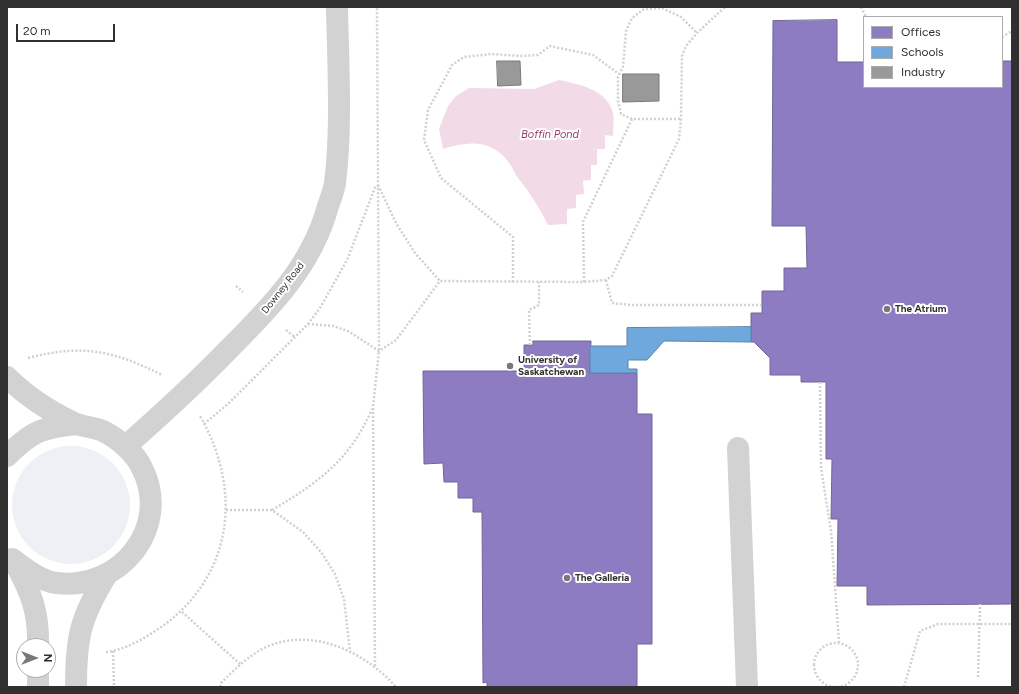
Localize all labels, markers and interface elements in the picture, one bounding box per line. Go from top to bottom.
scale bar [18,16,117,42]
legend [863,16,1003,88]
text: 20 m [23,24,51,38]
text: Offices [901,25,941,39]
text: Schools [901,45,944,59]
text: Industry [901,65,945,79]
water label: Boffin Pond [521,128,579,142]
street label: Downey Road [259,260,307,316]
place label: The Atrium [895,303,946,315]
marker: The Atrium [882,304,892,314]
place label: University of Saskatchewan [518,354,584,378]
marker: University of Saskatchewan [505,361,515,371]
place label: The Galleria [575,572,629,584]
marker: The Galleria [562,573,572,583]
north arrow [16,638,56,678]
text: N [41,654,54,662]

